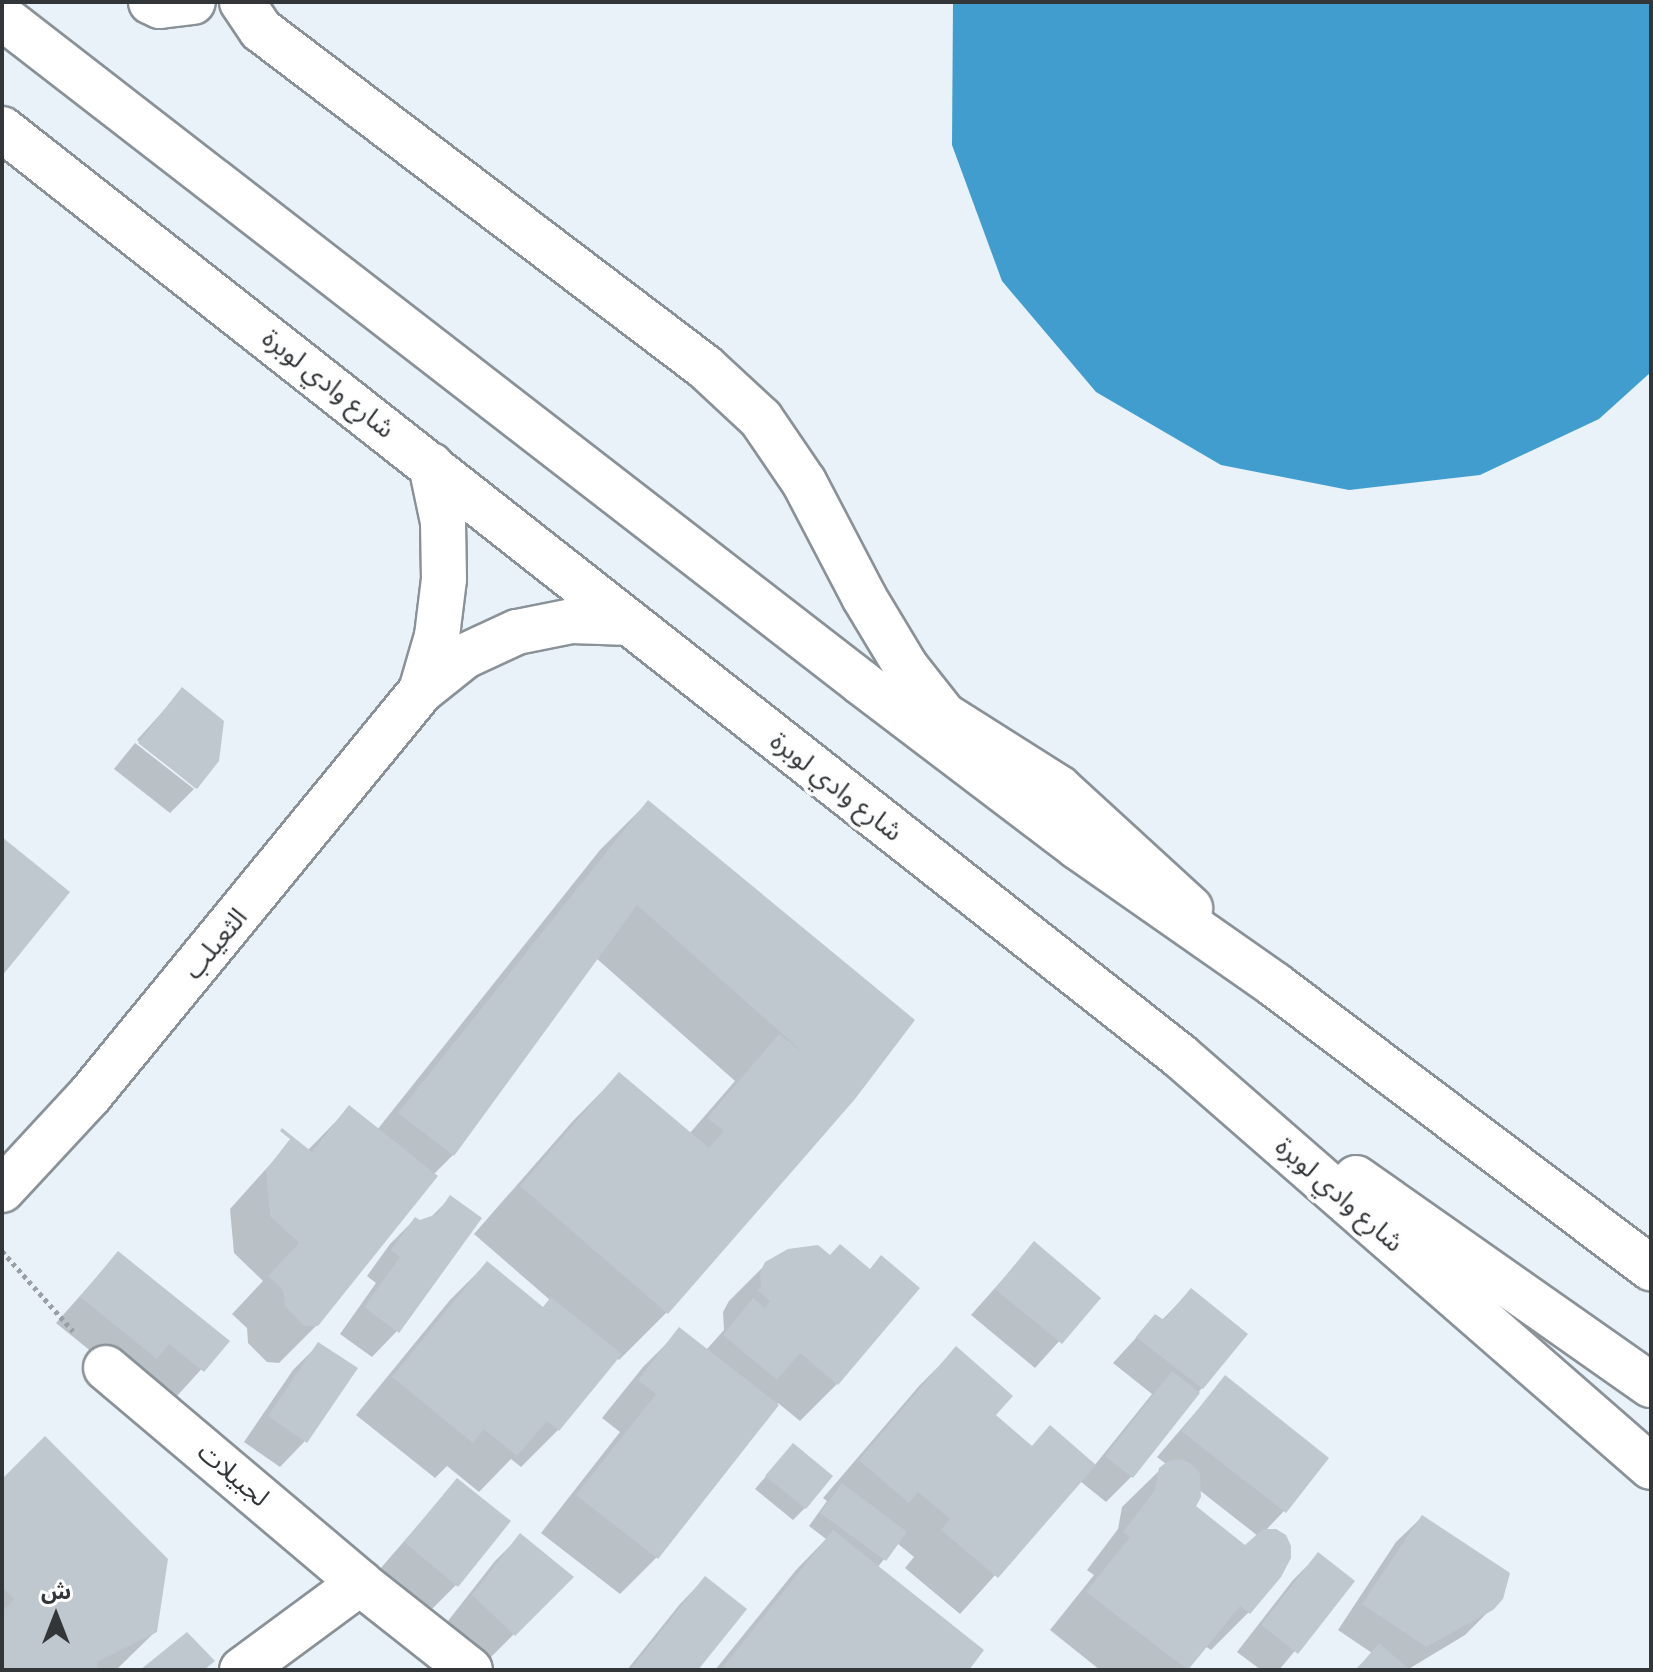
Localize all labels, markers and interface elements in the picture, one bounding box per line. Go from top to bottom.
street label: شارع وادي لوبرة [256,323,400,445]
street label: شارع وادي لوبرة [764,726,908,848]
street label: الثعيلب [178,903,254,985]
street label: شارع وادي لوبرة [1269,1131,1409,1259]
street label: لجبيلات [191,1436,275,1514]
north arrow [16,1576,96,1656]
text: ش [41,1579,71,1605]

